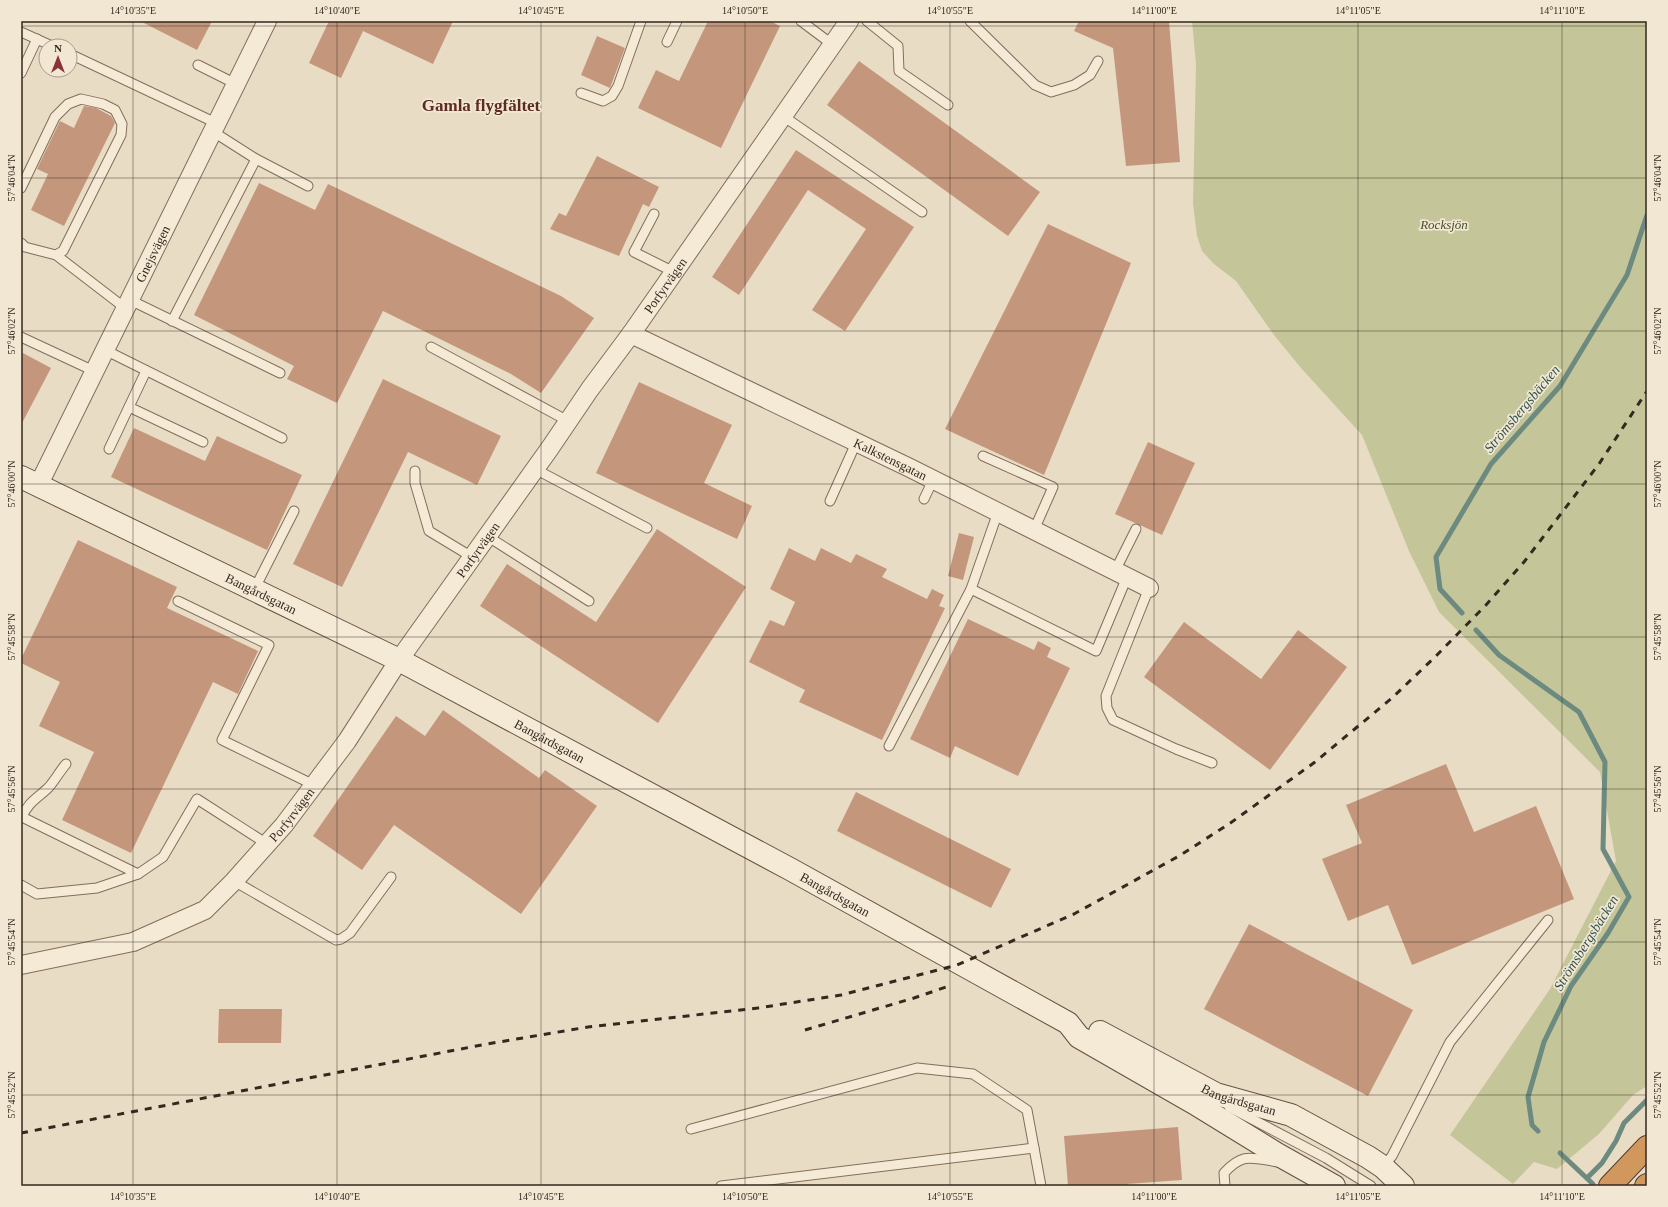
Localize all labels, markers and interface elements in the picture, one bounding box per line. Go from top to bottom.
text: 14°10'35"E [110,5,156,16]
text: 14°10'40"E [314,5,360,16]
text: 14°10'45"E [518,5,564,16]
text: 14°10'50"E [722,5,768,16]
text: 14°10'55"E [927,5,973,16]
text: 14°11'00"E [1131,5,1177,16]
text: 14°11'05"E [1335,5,1381,16]
text: 14°11'10"E [1539,5,1585,16]
north arrow [38,38,78,78]
text: N [54,42,62,54]
district label: Gamla flygfältet [422,96,541,115]
text: 57°46'04"N [6,154,17,202]
text: 57°46'04"N [1652,154,1663,202]
park label: Rocksjön [1419,217,1468,232]
street label: Gnejsvägen [132,222,173,285]
street label: Porfyrvägen [640,254,690,316]
text: 57°46'02"N [6,307,17,355]
text: 57°46'02"N [1652,307,1663,355]
water label: Strömsbergsbäcken [1481,362,1563,456]
street label: Kalkstensgatan [852,435,930,483]
text: 57°46'00"N [6,460,17,508]
text: 57°46'00"N [1652,460,1663,508]
street label: Porfyrvägen [453,519,503,580]
street label: Bangårdsgatan [223,570,300,617]
text: 57°45'58"N [6,613,17,661]
text: 57°45'58"N [1652,613,1663,661]
street label: Bangårdsgatan [512,716,588,766]
text: 57°45'56"N [6,765,17,813]
text: 57°45'56"N [1652,765,1663,813]
street label: Porfyrvägen [265,784,317,844]
street label: Bangårdsgatan [798,869,873,920]
water label: Strömsbergsbäcken [1551,893,1621,993]
text: 57°45'54"N [6,918,17,966]
text: 57°45'54"N [1652,918,1663,966]
text: 57°45'52"N [6,1071,17,1119]
text: 57°45'52"N [1652,1071,1663,1119]
street label: Bangårdsgatan [1199,1080,1278,1118]
text: 14°10'35"E [110,1191,156,1202]
text: 14°10'40"E [314,1191,360,1202]
text: 14°10'45"E [518,1191,564,1202]
text: 14°10'50"E [722,1191,768,1202]
text: 14°10'55"E [927,1191,973,1202]
text: 14°11'00"E [1131,1191,1177,1202]
text: 14°11'05"E [1335,1191,1381,1202]
text: 14°11'10"E [1539,1191,1585,1202]

